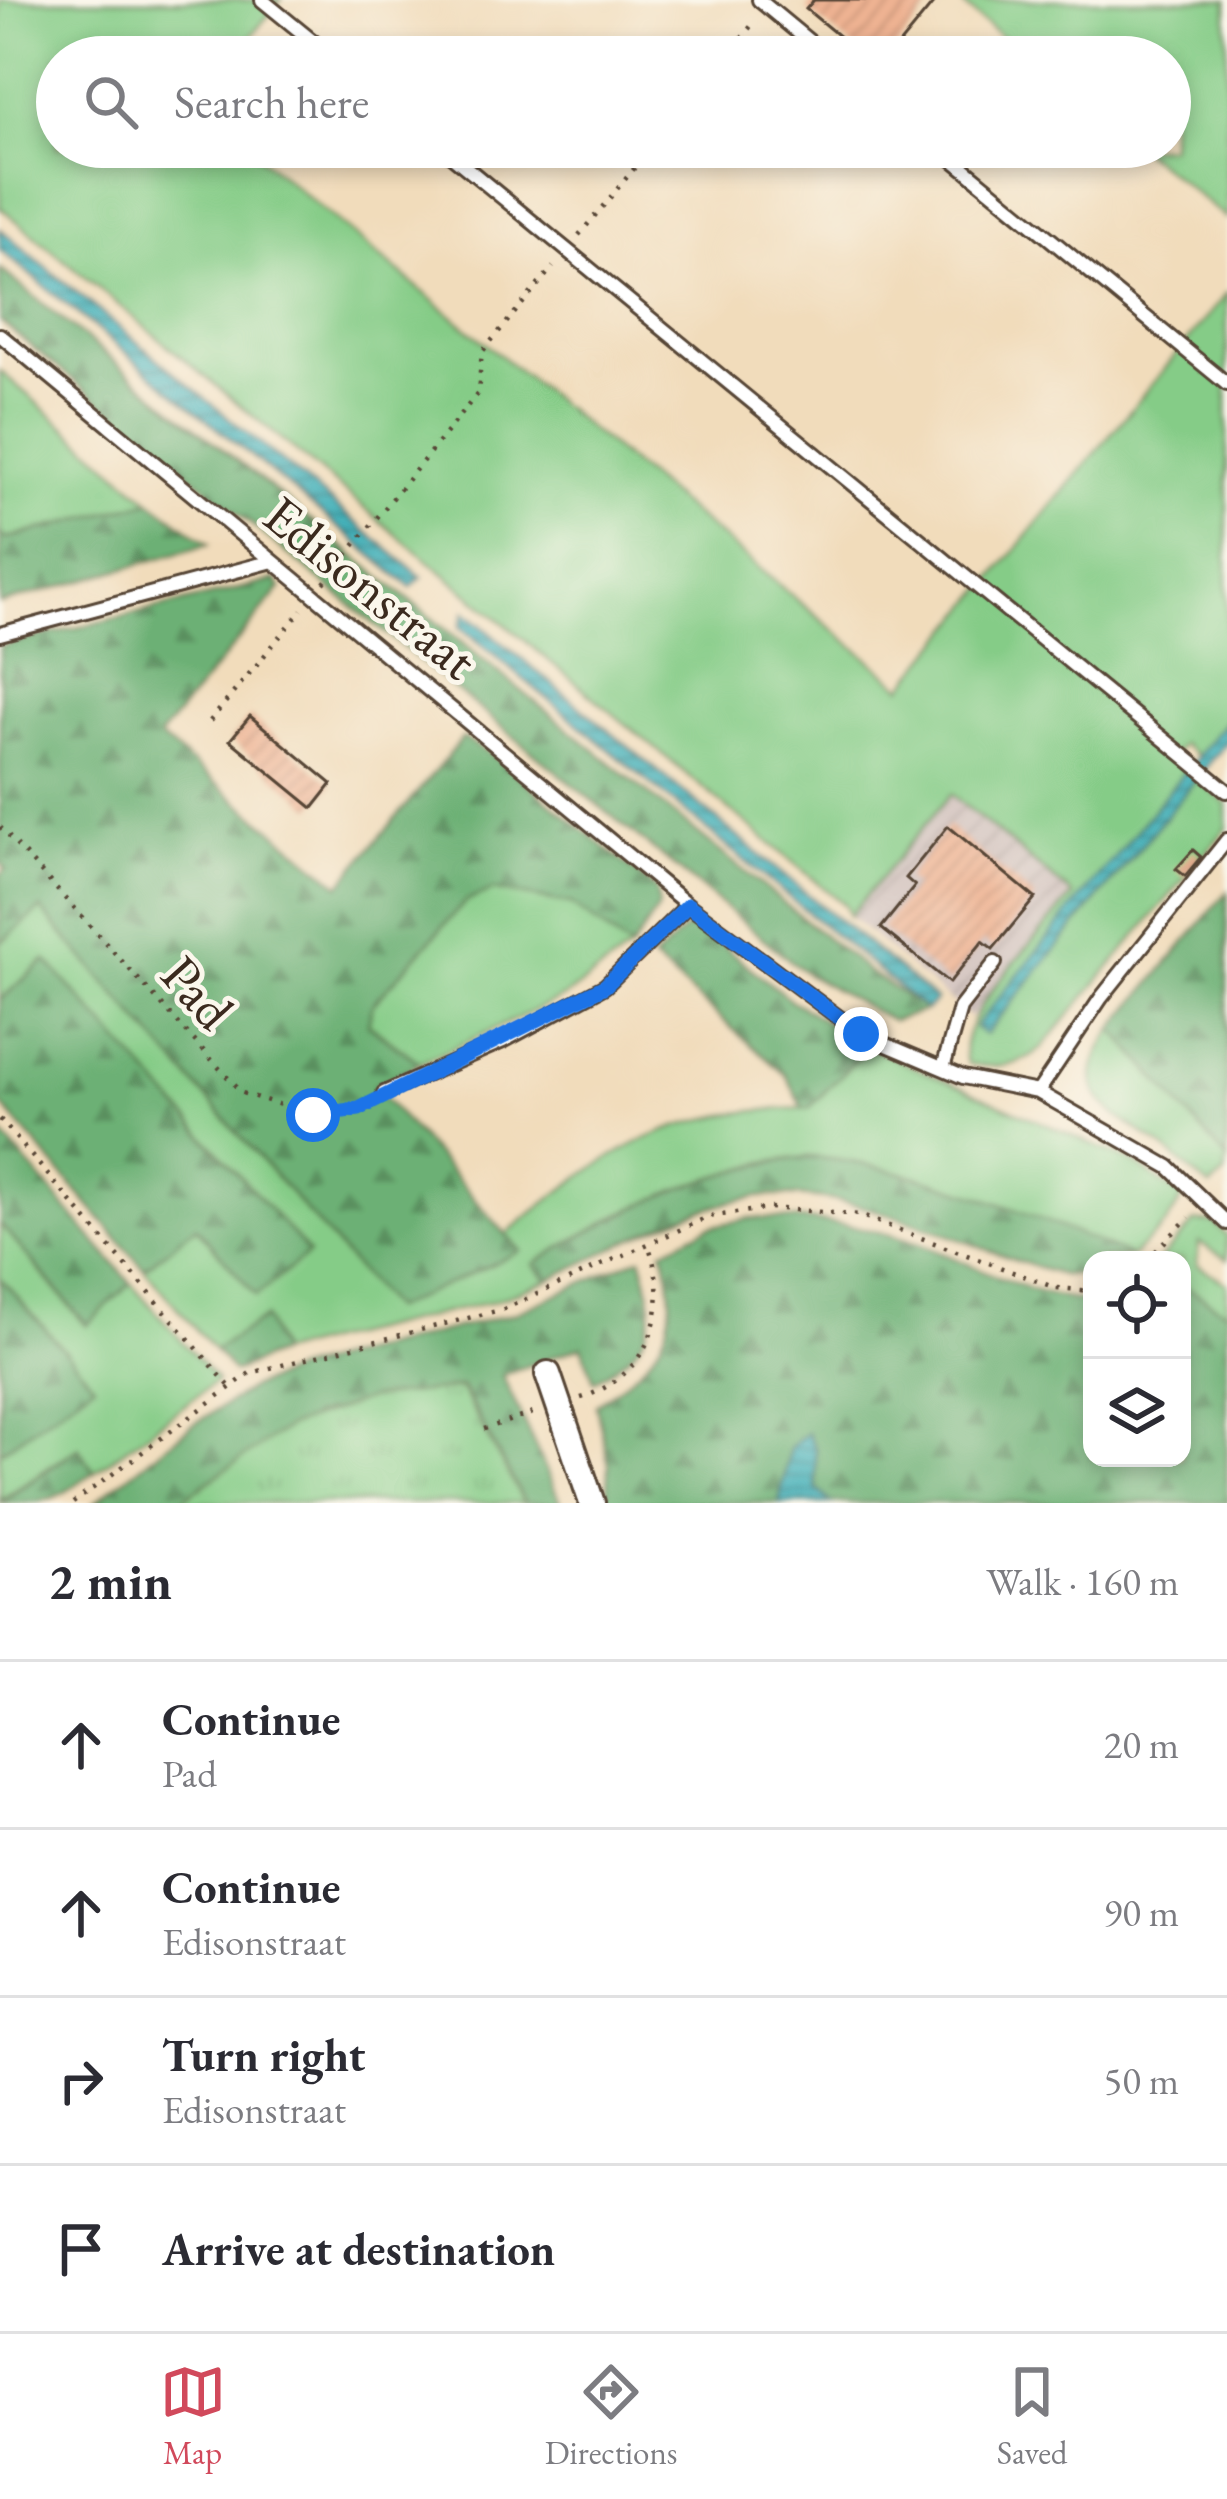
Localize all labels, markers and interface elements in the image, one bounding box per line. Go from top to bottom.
search box [36,36,1191,168]
icon: search [78,69,144,135]
text: Search here [174,73,369,131]
street label: Edisonstraat [250,480,492,694]
street label: Pad [147,940,250,1044]
route end [834,1007,888,1061]
route start [286,1088,340,1142]
map controls [1083,1251,1191,1467]
button: locate [1083,1251,1191,1359]
button: layers [1083,1359,1191,1467]
text: 2 min [48,1548,172,1614]
text: Walk · 160 m [986,1556,1179,1607]
text: Continue [162,1690,340,1748]
icon: ahead [48,1712,114,1778]
text: 20 m [1103,1719,1179,1770]
text: Pad [162,1748,217,1799]
text: Continue [162,1858,340,1916]
icon: ahead [48,1880,114,1946]
text: 90 m [1103,1887,1179,1938]
text: Edisonstraat [162,1916,346,1967]
text: Turn right [162,2026,365,2084]
icon: right [48,2048,114,2114]
text: 50 m [1103,2055,1179,2106]
text: Edisonstraat [162,2084,346,2135]
icon: arrive [48,2216,114,2282]
text: Arrive at destination [162,2220,555,2278]
tab: Map [160,2359,226,2474]
tab: Directions [545,2359,678,2474]
tab: Saved [997,2359,1067,2474]

